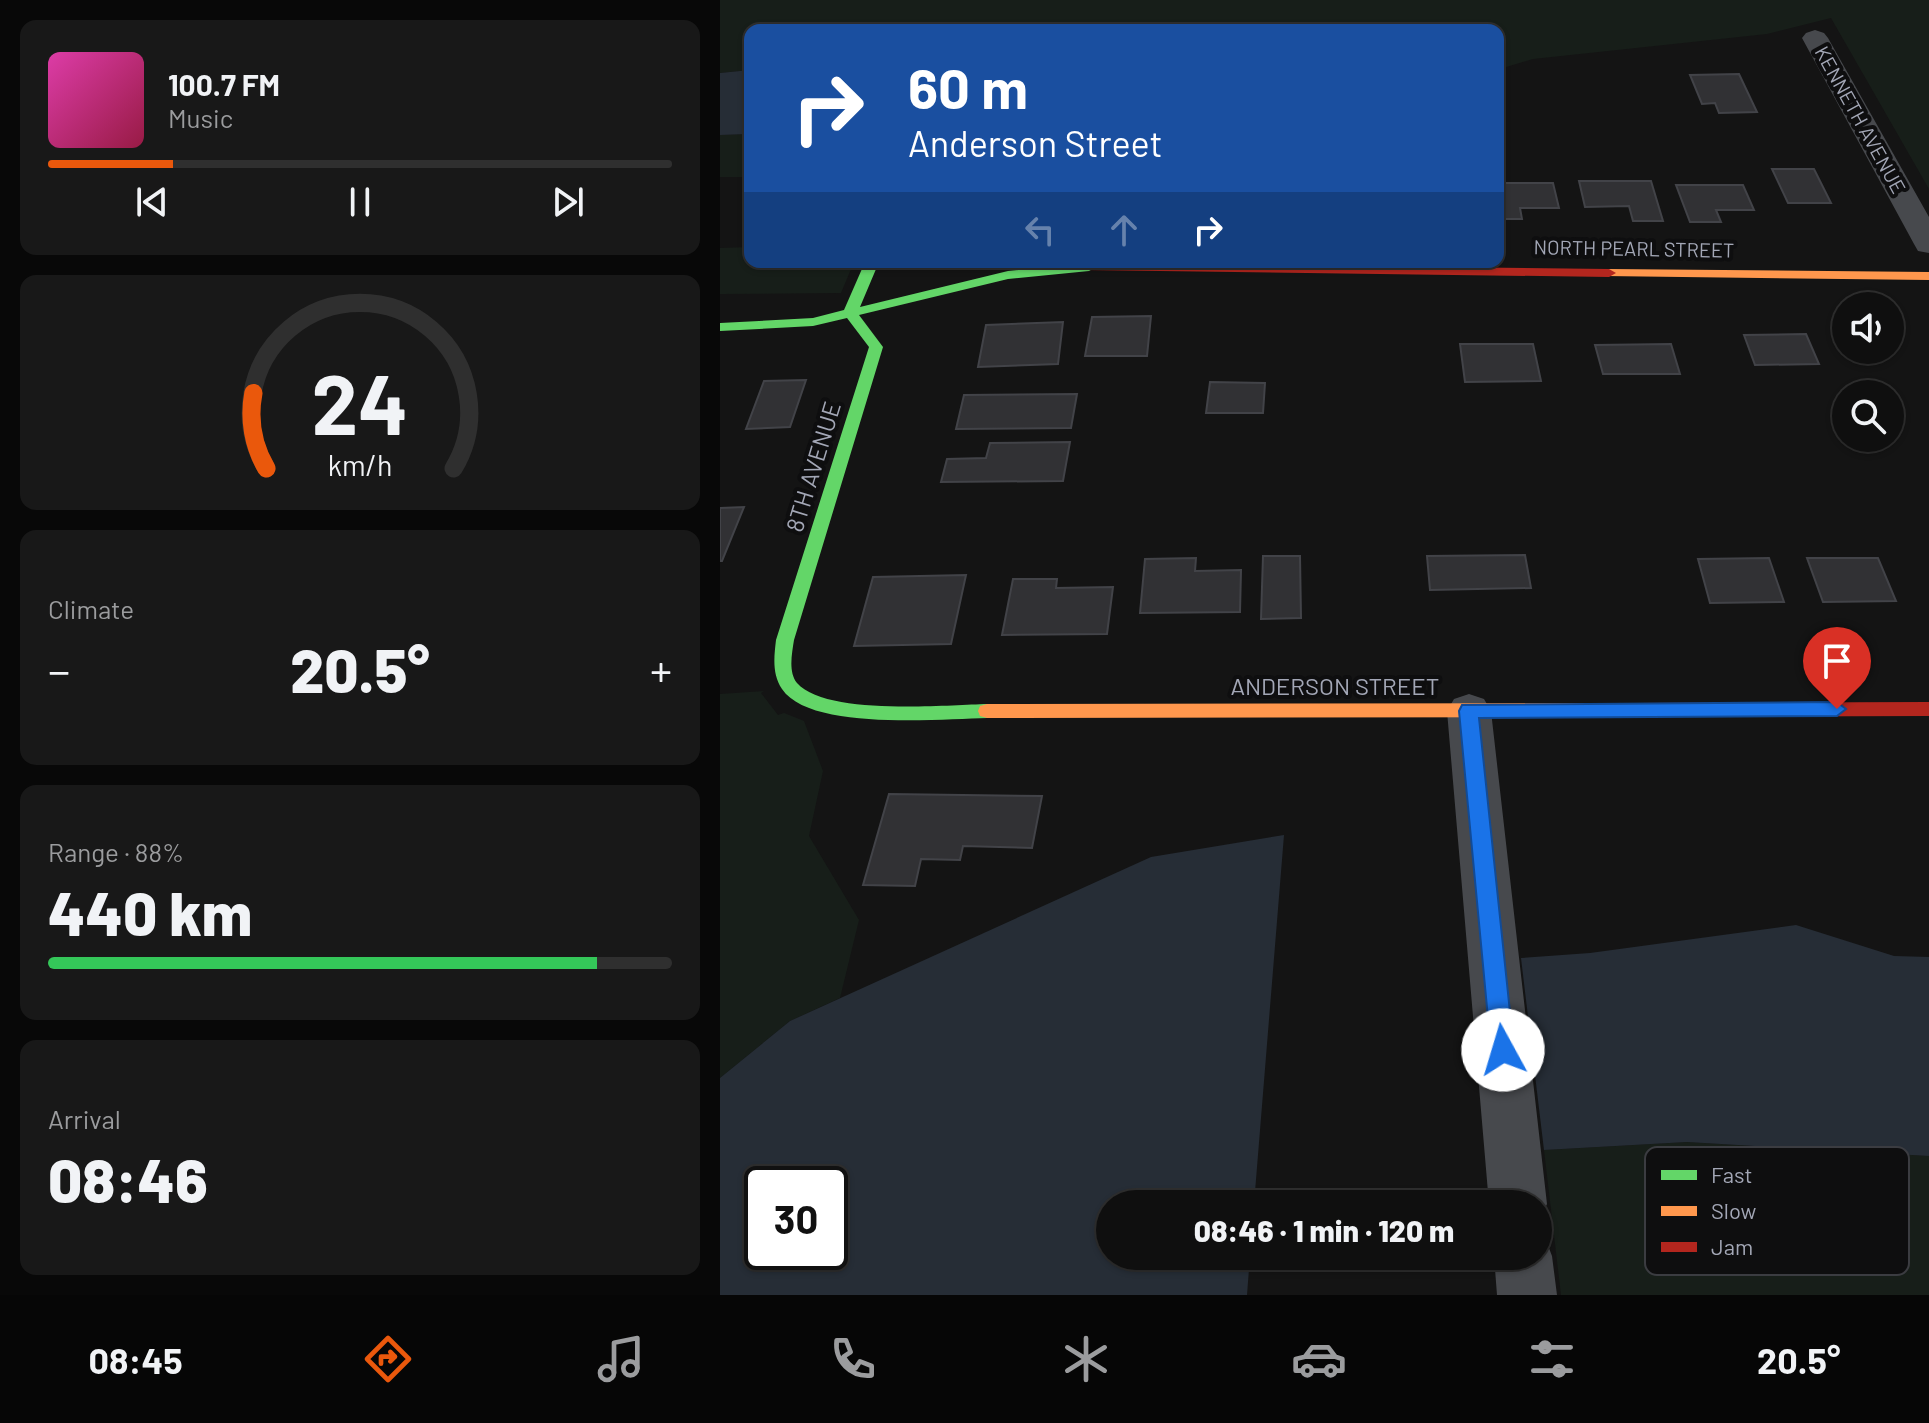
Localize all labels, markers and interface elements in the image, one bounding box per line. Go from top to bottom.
street label: KENNETH AVENUE [1810,42,1911,197]
text: 60 m [908,53,1028,120]
icon: right [776,56,880,160]
text: 100.7 FM [168,66,280,102]
text: Music [168,102,233,133]
text: Anderson Street [908,121,1163,164]
icon: previous [130,180,174,224]
icon: pause [338,180,382,224]
icon: next [546,180,590,224]
icon: left [1018,208,1062,252]
icon: ahead [1102,208,1146,252]
icon: right [1186,208,1230,252]
street label: NORTH PEARL STREET [1533,234,1735,262]
map controls [1832,292,1904,452]
button: sound [1832,292,1904,364]
text: 24 [312,351,408,451]
button: search [1832,380,1904,452]
street label: 8TH AVENUE [779,398,846,535]
text: km/h [328,447,392,482]
text: Climate [48,593,134,624]
pin [1803,627,1871,709]
text: 20.5° [290,633,430,705]
icon: arrive [1815,639,1859,683]
text: − [48,643,70,696]
text: + [650,643,672,696]
street label: ANDERSON STREET [1230,671,1440,700]
text: Range · 88% [48,836,184,867]
text: 440 km [48,876,252,948]
position arrow [1461,1008,1545,1092]
text: Arrival [48,1103,121,1134]
text: 08:46 [48,1143,208,1215]
legend [1645,1147,1909,1275]
text: Fast [1711,1161,1753,1187]
speed limit sign: 30 [744,1166,848,1270]
text: Slow [1711,1197,1756,1223]
text: 08:46 · 1 min · 120 m [1194,1212,1454,1248]
text: Jam [1711,1233,1753,1259]
icon: directions [360,1331,416,1387]
icon: music [593,1331,649,1387]
icon: phone [825,1331,881,1387]
icon: climate [1058,1331,1114,1387]
icon: car [1291,1331,1347,1387]
icon: filters [1524,1331,1580,1387]
text: 08:45 [88,1338,183,1381]
text: 20.5° [1757,1338,1840,1381]

